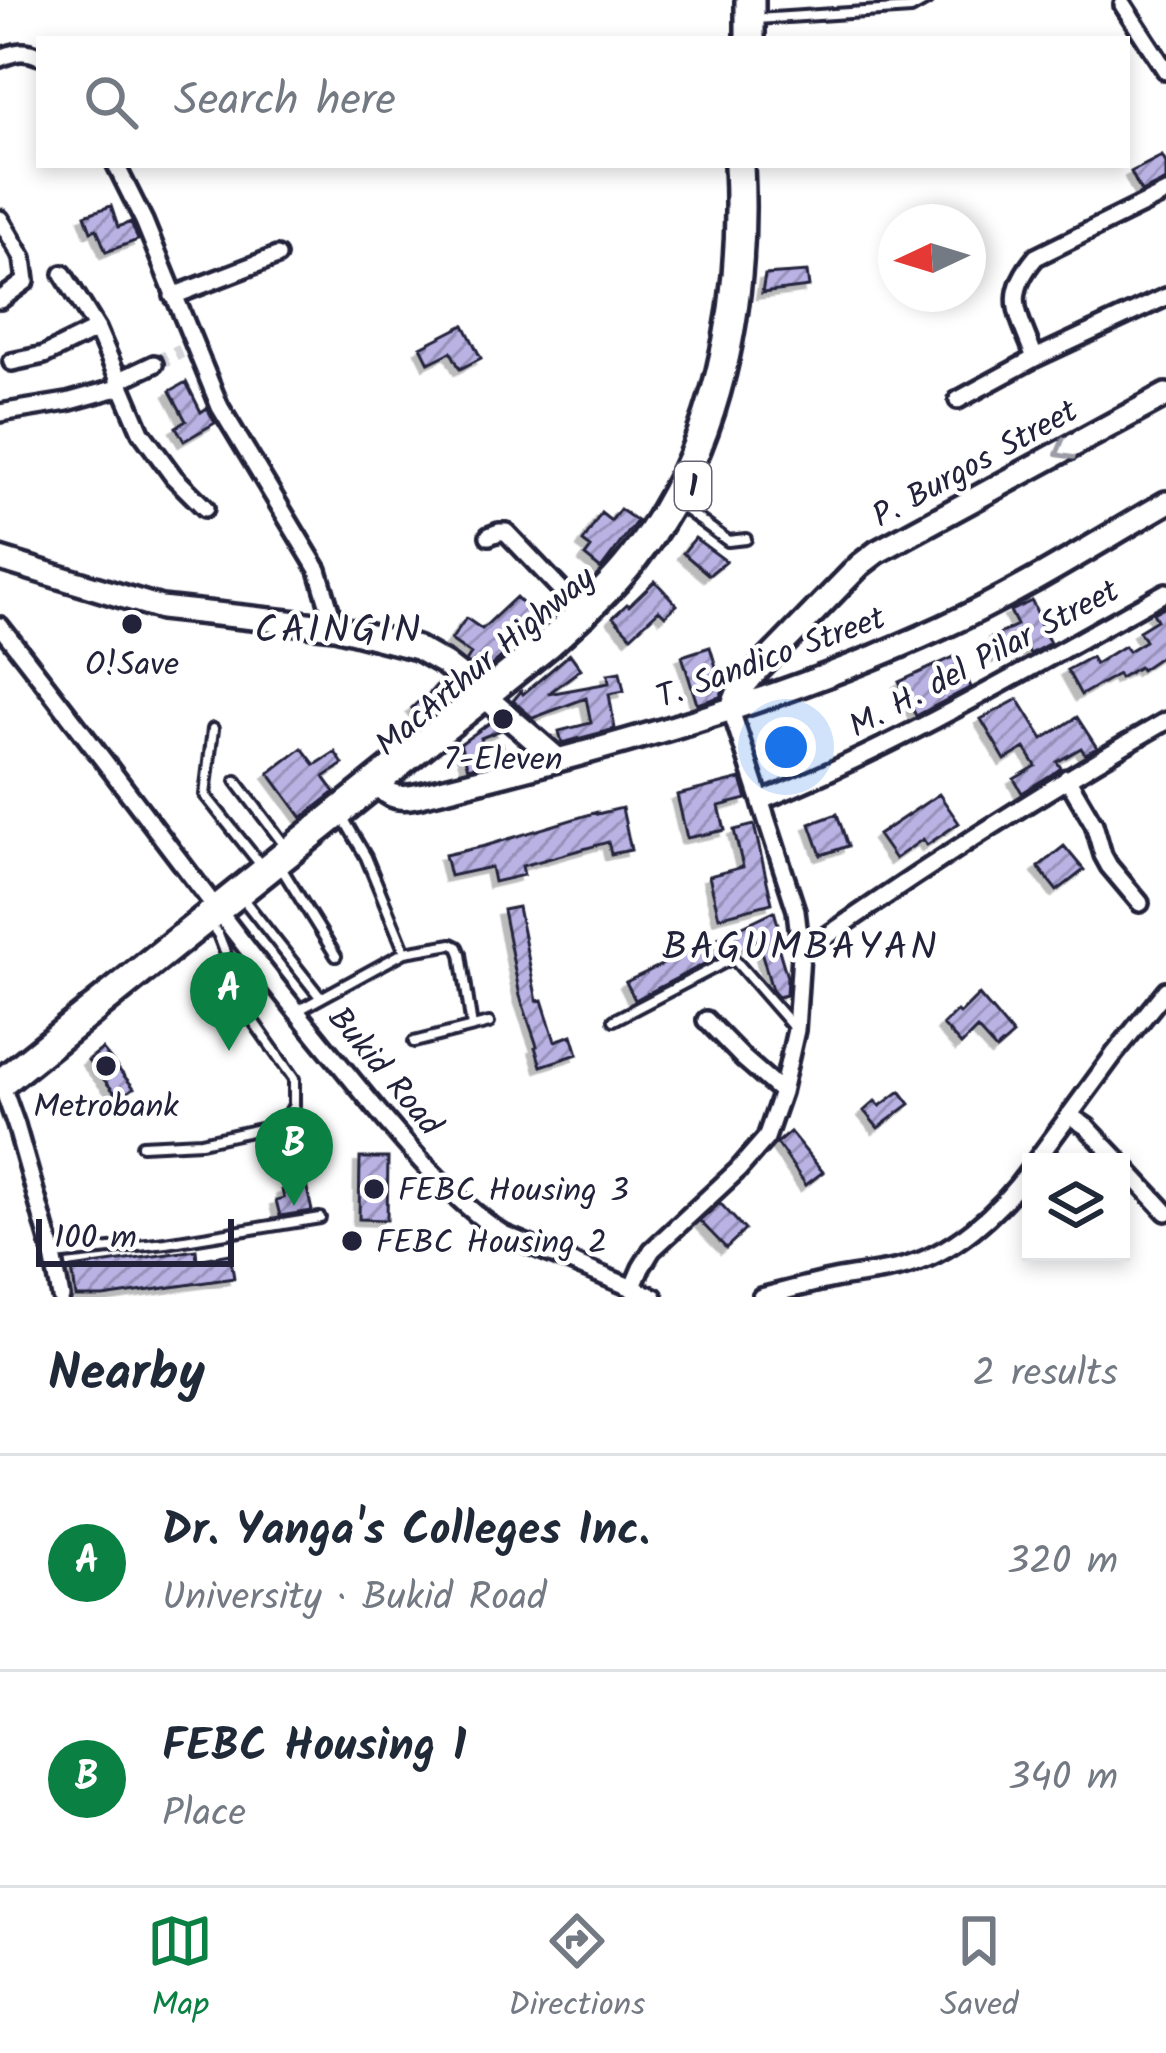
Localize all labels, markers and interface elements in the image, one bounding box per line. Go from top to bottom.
search box [36,36,1130,168]
text: Search here [174,66,396,138]
icon: search [78,69,144,135]
north arrow [878,204,986,312]
street label: P. Burgos Street [863,386,1089,544]
one-way arrow [1055,437,1076,460]
road number: 1 [675,462,711,510]
street label: MacArthur Highway [364,554,609,771]
street label: M. H. del Pilar Street [840,566,1131,754]
street label: T. Sandico Street [649,593,894,725]
district label: CAINGIN [255,601,423,663]
marker: O!Save [119,611,145,637]
place label: O!Save [85,640,179,693]
marker: 7-Eleven [490,706,516,732]
your location [756,717,816,777]
place label: 7-Eleven [444,735,562,788]
district label: BAGUMBAYAN [662,918,940,980]
pin: A [190,952,268,1051]
street label: Bukid Road [313,995,455,1150]
marker: Metrobank [93,1053,119,1079]
place label: Metrobank [33,1082,179,1135]
pin: B [255,1107,333,1206]
map controls [1022,1153,1130,1261]
button: layers [1022,1153,1130,1261]
place label: FEBC Housing 3 [398,1166,629,1219]
marker: FEBC Housing 3 [361,1176,387,1202]
scale bar [36,1213,234,1266]
text: 100 m [54,1213,137,1266]
place label: FEBC Housing 2 [376,1218,607,1271]
marker: FEBC Housing 2 [339,1228,365,1254]
text: Nearby [48,1335,205,1416]
text: 2 results [973,1344,1118,1406]
text: Dr. Yanga's Colleges Inc. [162,1496,650,1568]
text: A [75,1532,99,1594]
text: 320 m [1007,1532,1118,1594]
text: University · Bukid Road [162,1568,547,1630]
text: FEBC Housing 1 [162,1712,466,1784]
text: B [75,1748,99,1810]
text: 340 m [1008,1748,1118,1810]
text: Place [162,1784,246,1846]
tab: Map [147,1908,213,2033]
tab: Directions [508,1908,645,2033]
tab: Saved [940,1908,1019,2033]

